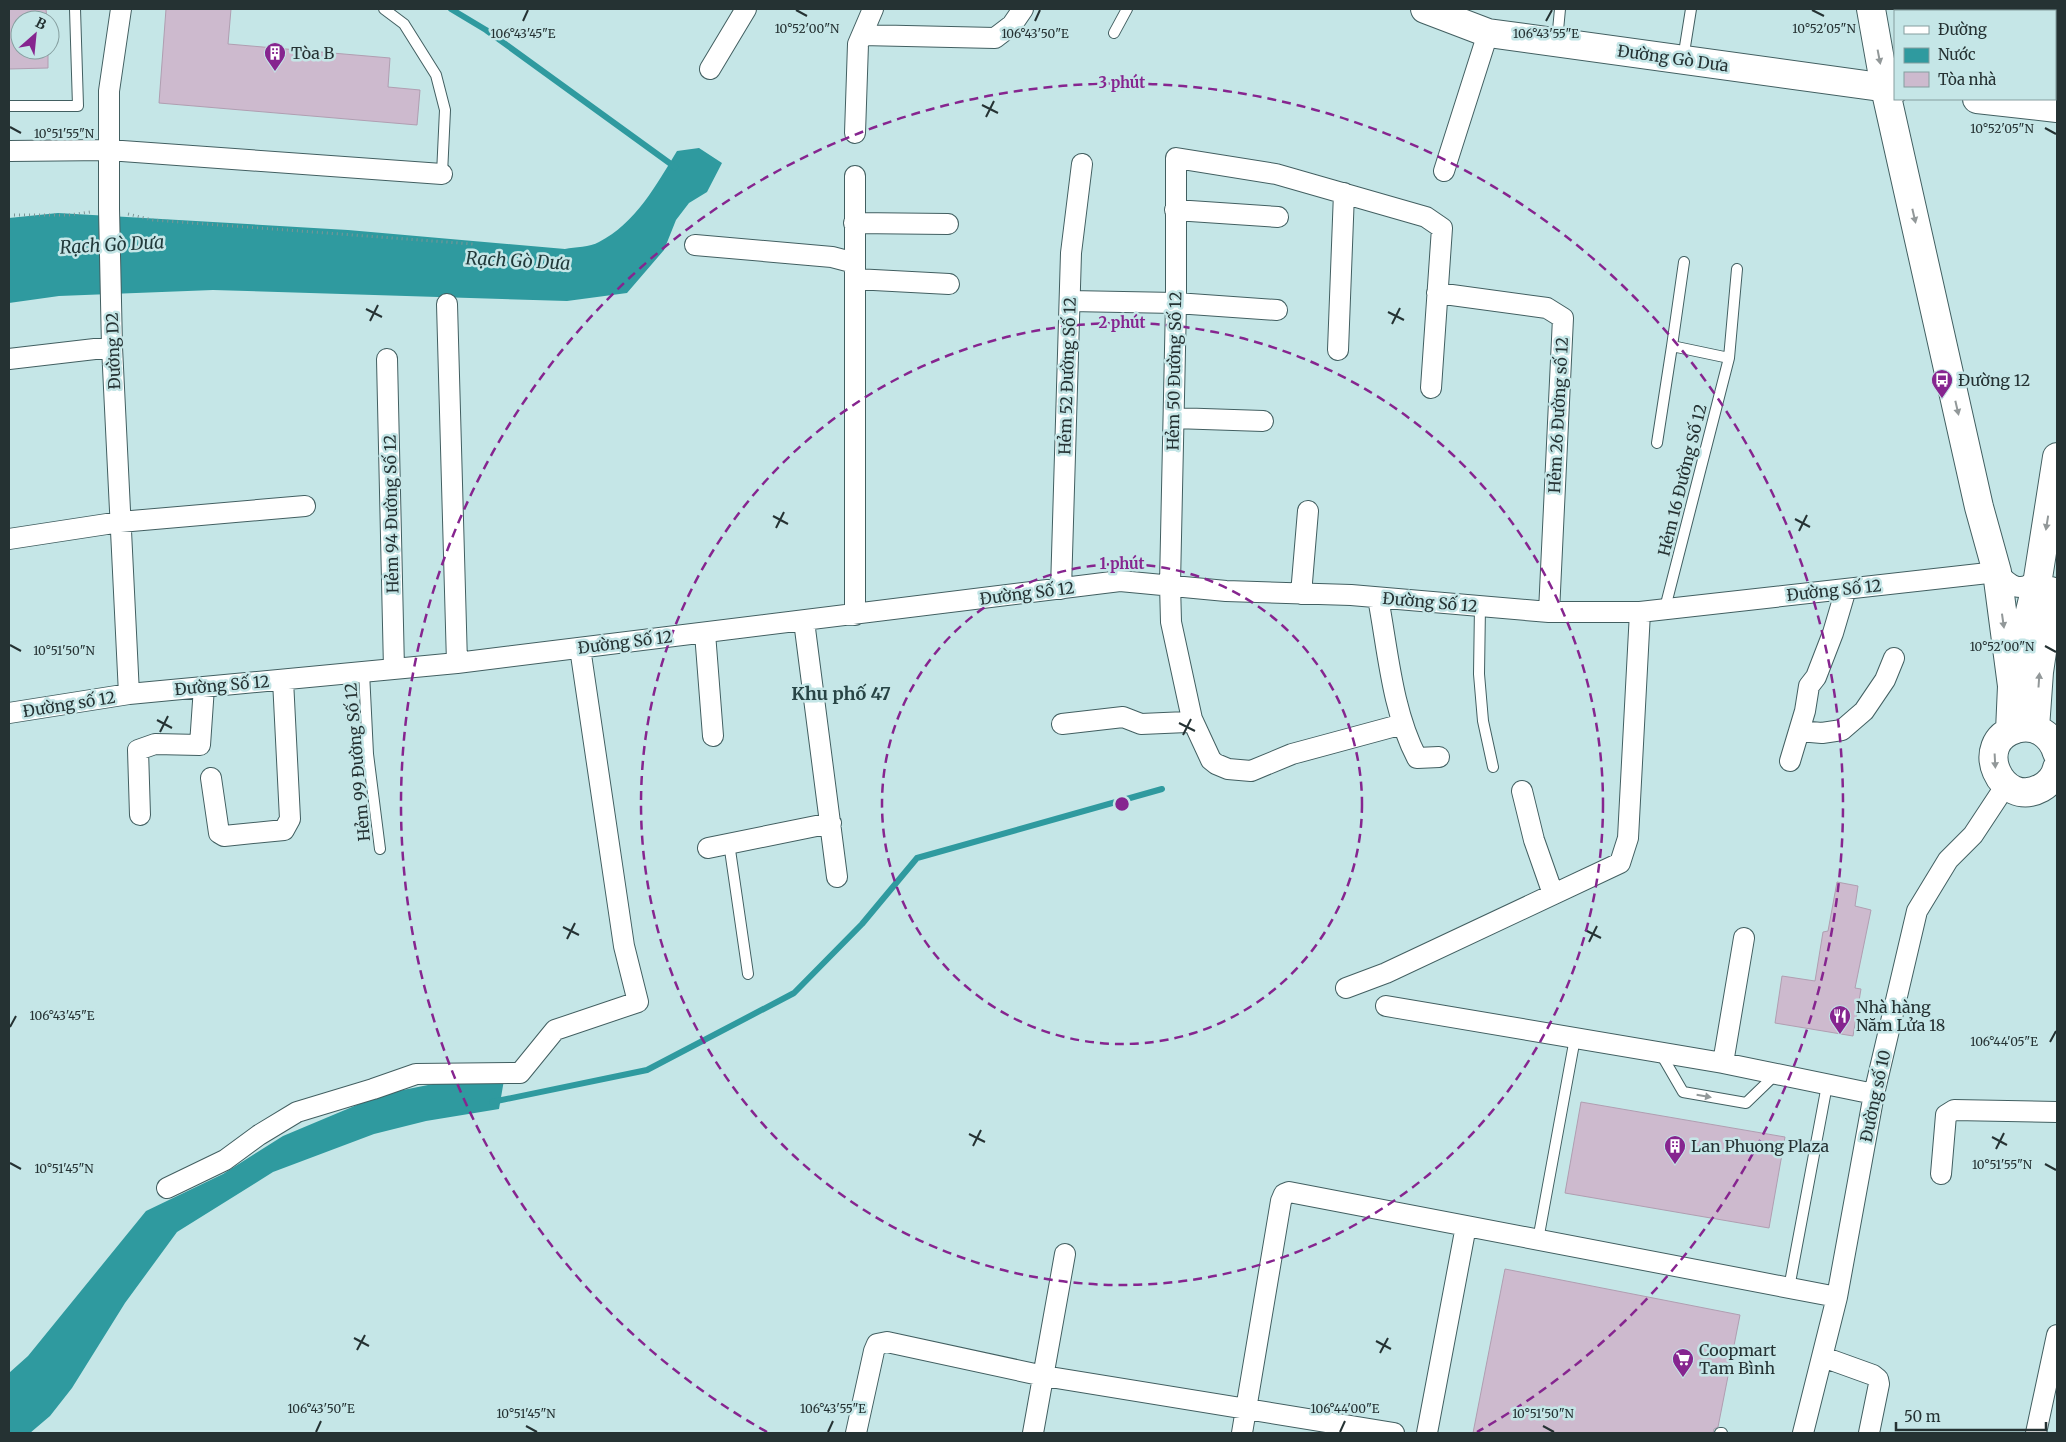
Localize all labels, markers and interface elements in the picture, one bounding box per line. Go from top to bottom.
north arrow [10,10,60,60]
legend [1894,10,2056,100]
text: B [32,13,50,34]
text: Đường [1938,20,1987,39]
text: 10°52'00"N [775,21,840,36]
text: 10°52'05"N [1792,21,1856,36]
text: 106°43'45"E [491,26,556,41]
text: 106°43'50"E [1001,26,1069,41]
text: 106°43'55"E [1513,26,1579,41]
street label: Đường Gò Dưa [1616,40,1730,76]
building icon: Tòa B [263,41,287,72]
place label: Tòa B [291,43,335,63]
text: Nước [1938,45,1976,64]
one-way arrow [1875,49,1883,64]
text: Tòa nhà [1938,70,1996,89]
text: 3 phút [1099,73,1145,92]
text: 10°52'05"N [1970,121,2034,136]
text: 10°51'55"N [34,126,95,141]
one-way arrow [1910,208,1918,223]
water label: Rạch Gò Dưa [59,230,165,259]
water label: Rạch Gò Dưa [465,246,571,275]
street label: Hẻm 50 Đường Số 12 [1163,291,1185,451]
street label: Hẻm 52 Đường Số 12 [1054,297,1080,455]
street label: Đường D2 [102,312,124,390]
text: 2 phút [1099,313,1146,332]
street label: Hẻm 26 Đường số 12 [1544,336,1572,494]
bus stop icon: Đường 12 [1930,368,1954,399]
place label: Đường 12 [1958,370,2030,390]
one-way arrow [1953,401,1961,416]
street label: Hẻm 16 Đường Số 12 [1653,402,1711,558]
street label: Hẻm 94 Đường Số 12 [380,434,402,594]
one-way arrow [2042,515,2050,531]
text: 1 phút [1099,554,1145,573]
street label: Đường Số 12 [1786,575,1882,605]
street label: Đường Số 12 [979,577,1075,609]
street label: Đường Số 12 [1382,588,1478,616]
one-way arrow [1999,613,2007,629]
street label: Đường Số 12 [577,626,673,658]
text: 10°52'00"N [1970,639,2035,654]
text: 10°51'50"N [33,643,95,658]
street label: Đường Số 12 [174,671,270,699]
one-way arrow [2035,672,2043,688]
street label: Hẻm 99 Đường Số 12 [340,682,374,842]
district label: Khu phố 47 [791,682,891,705]
street label: Đường số 12 [21,687,117,721]
one-way arrow [1991,754,1999,770]
centre of rings [1113,795,1131,813]
place label: Nhà hàng Năm Lửa 18 [1856,997,1945,1035]
restaurant icon: Nhà hàng Năm Lửa 18 [1828,1004,1852,1035]
text: 106°43'45"E [30,1008,95,1023]
text: 106°44'05"E [1970,1034,2038,1049]
street label: Đường số 10 [1855,1048,1895,1144]
one-way arrow [1696,1092,1712,1100]
building icon: Lan Phuong Plaza [1663,1134,1687,1165]
place label: Lan Phuong Plaza [1691,1136,1830,1156]
text: 10°51'55"N [1972,1157,2033,1172]
text: 10°51'45"N [34,1161,94,1176]
place label: Coopmart Tam Bình [1699,1340,1777,1378]
supermarket icon: Coopmart Tam Bình [1671,1347,1695,1378]
scale bar [1896,1400,2046,1432]
text: 106°43'50"E [287,1401,355,1416]
text: 106°43'55"E [800,1401,866,1416]
text: 106°44'00"E [1311,1401,1380,1416]
text: 10°51'45"N [496,1406,556,1421]
text: 10°51'50"N [1512,1406,1574,1421]
text: 50 m [1904,1407,1941,1426]

